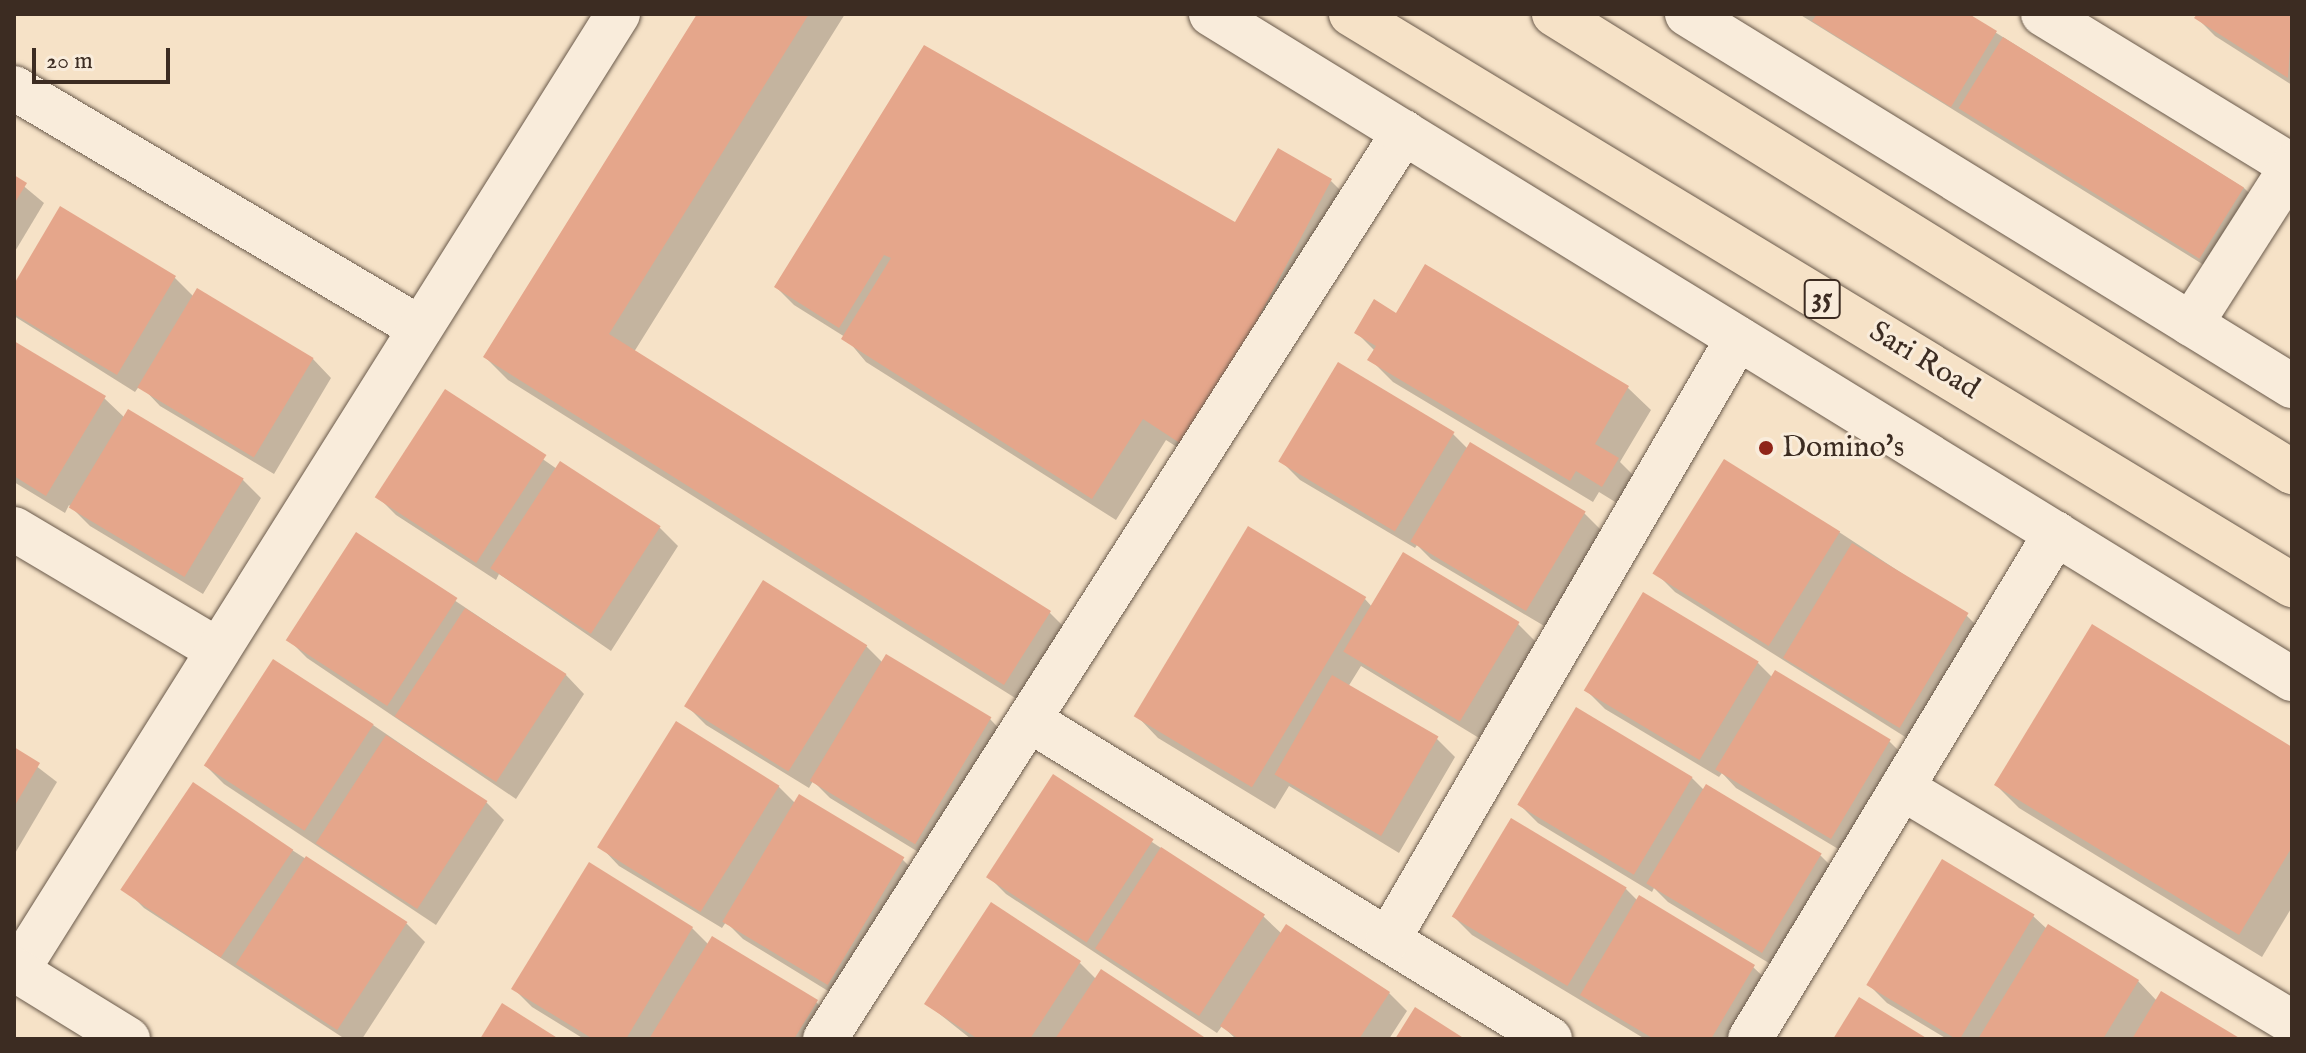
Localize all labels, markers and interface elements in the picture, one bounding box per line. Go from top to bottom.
scale bar [36,32,174,82]
text: 20 m [46,46,93,77]
road number: 35 [1802,275,1842,323]
street label: Sari Road [1863,314,1985,408]
place label: Domino's [1782,430,1904,466]
marker: Domino's [1757,439,1775,457]

